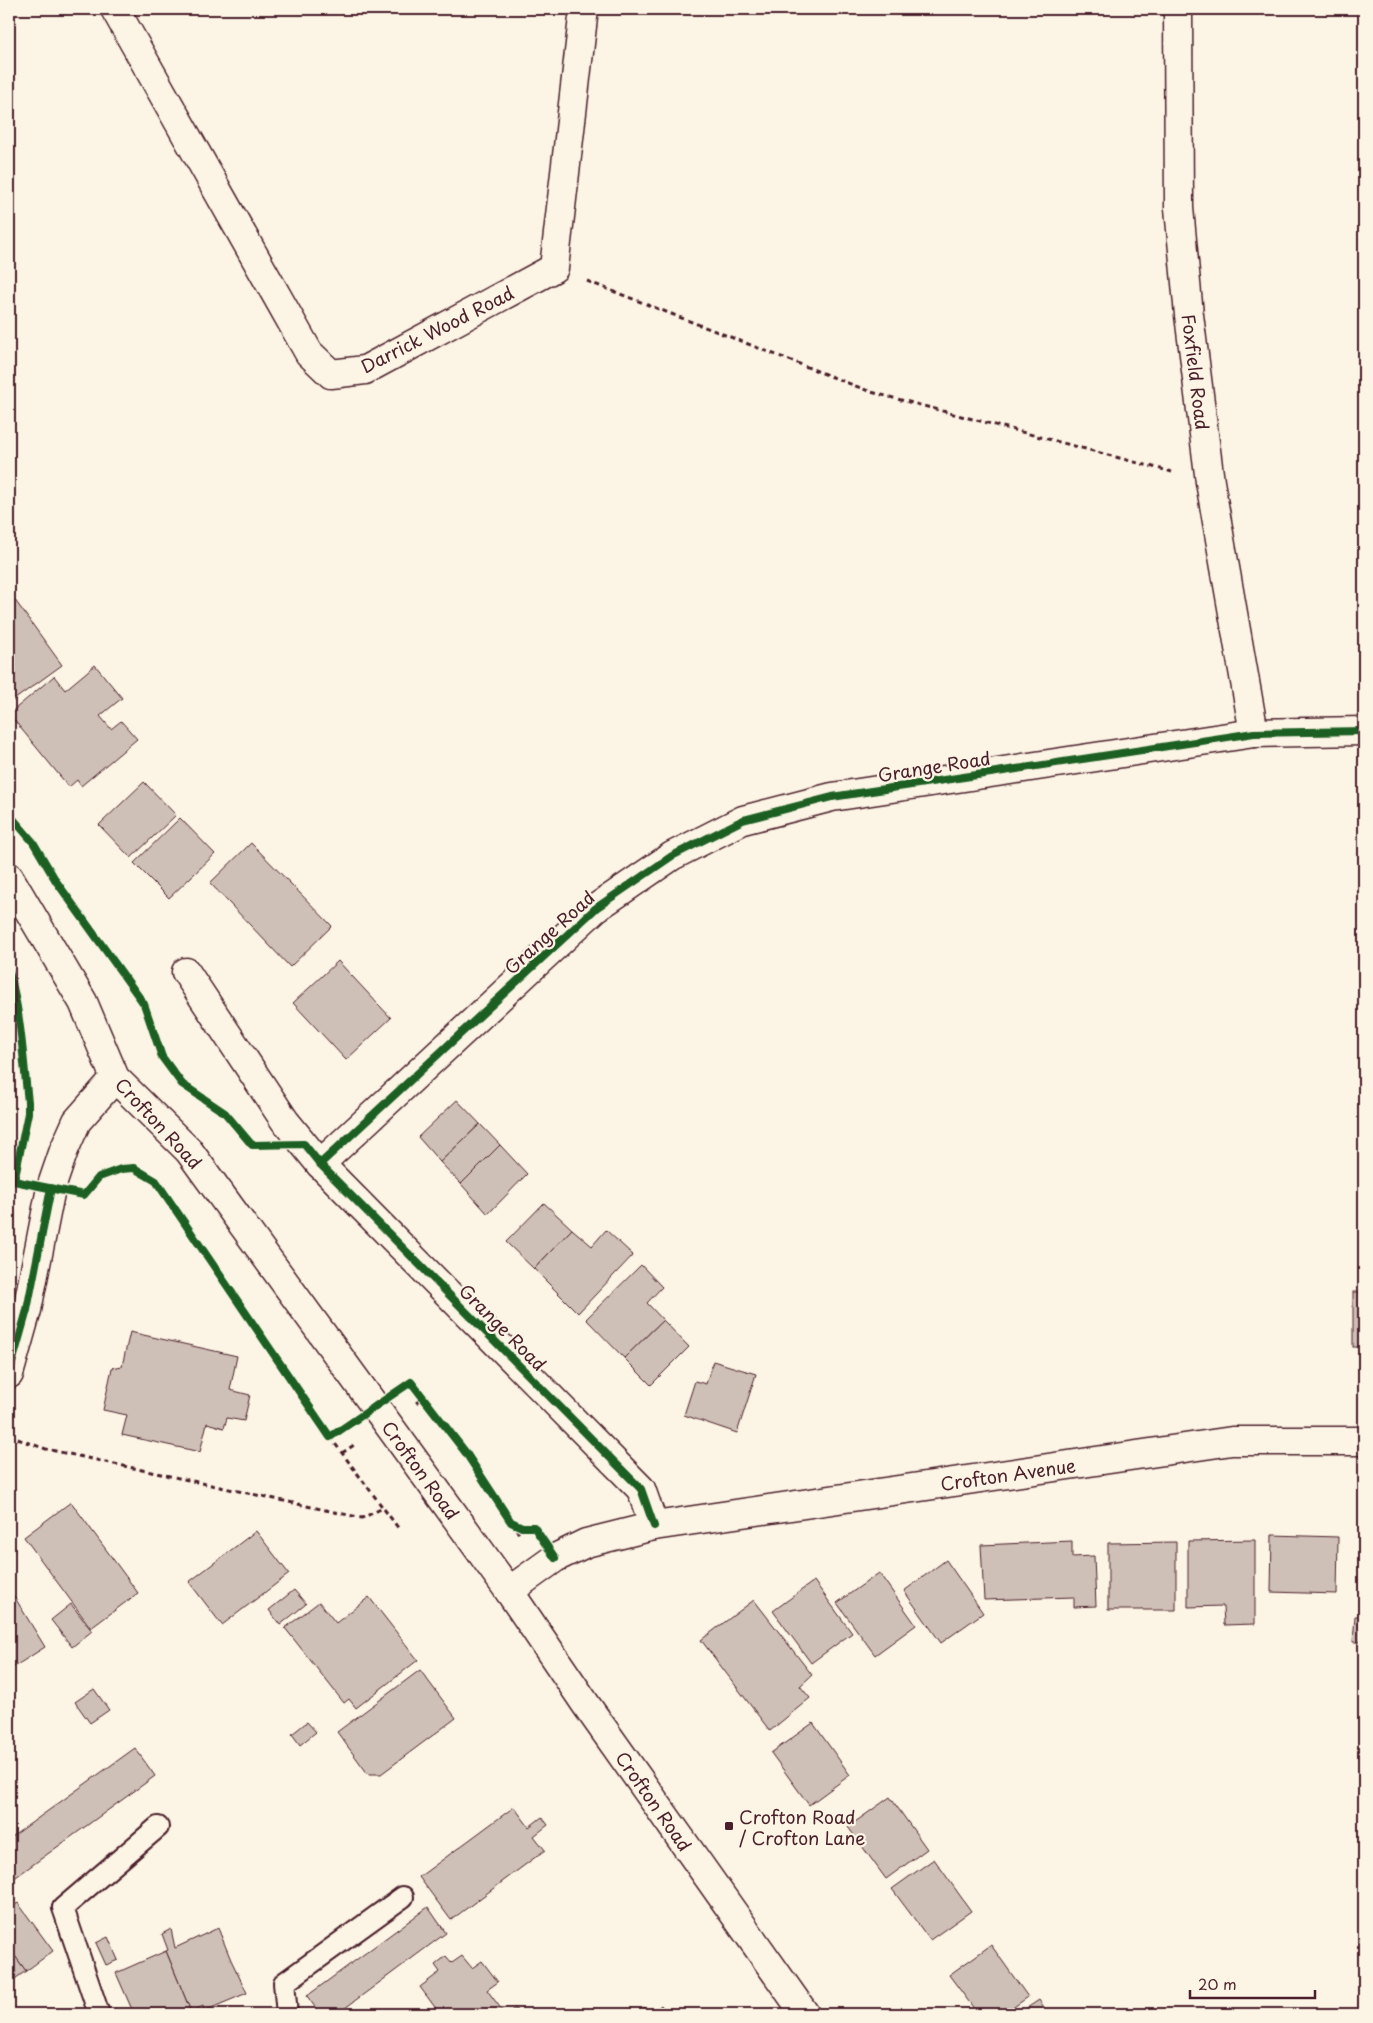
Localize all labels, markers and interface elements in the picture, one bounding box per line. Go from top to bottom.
street label: Darrick Wood Road [356,279,518,379]
street label: Foxfield Road [1175,313,1217,431]
street label: Grange Road [876,744,992,788]
street label: Grange Road [498,884,600,980]
street label: Crofton Road [109,1071,209,1175]
street label: Grange Road [453,1277,553,1377]
street label: Crofton Road [376,1415,466,1525]
street label: Crofton Avenue [939,1451,1078,1497]
street label: Crofton Road [610,1746,698,1856]
place label: Crofton Road / Crofton Lane [739,1803,865,1851]
marker: Crofton Road / Crofton Lane [723,1820,735,1832]
scale bar [1190,1968,1316,2000]
text: 20 m [1198,1972,1237,1995]

